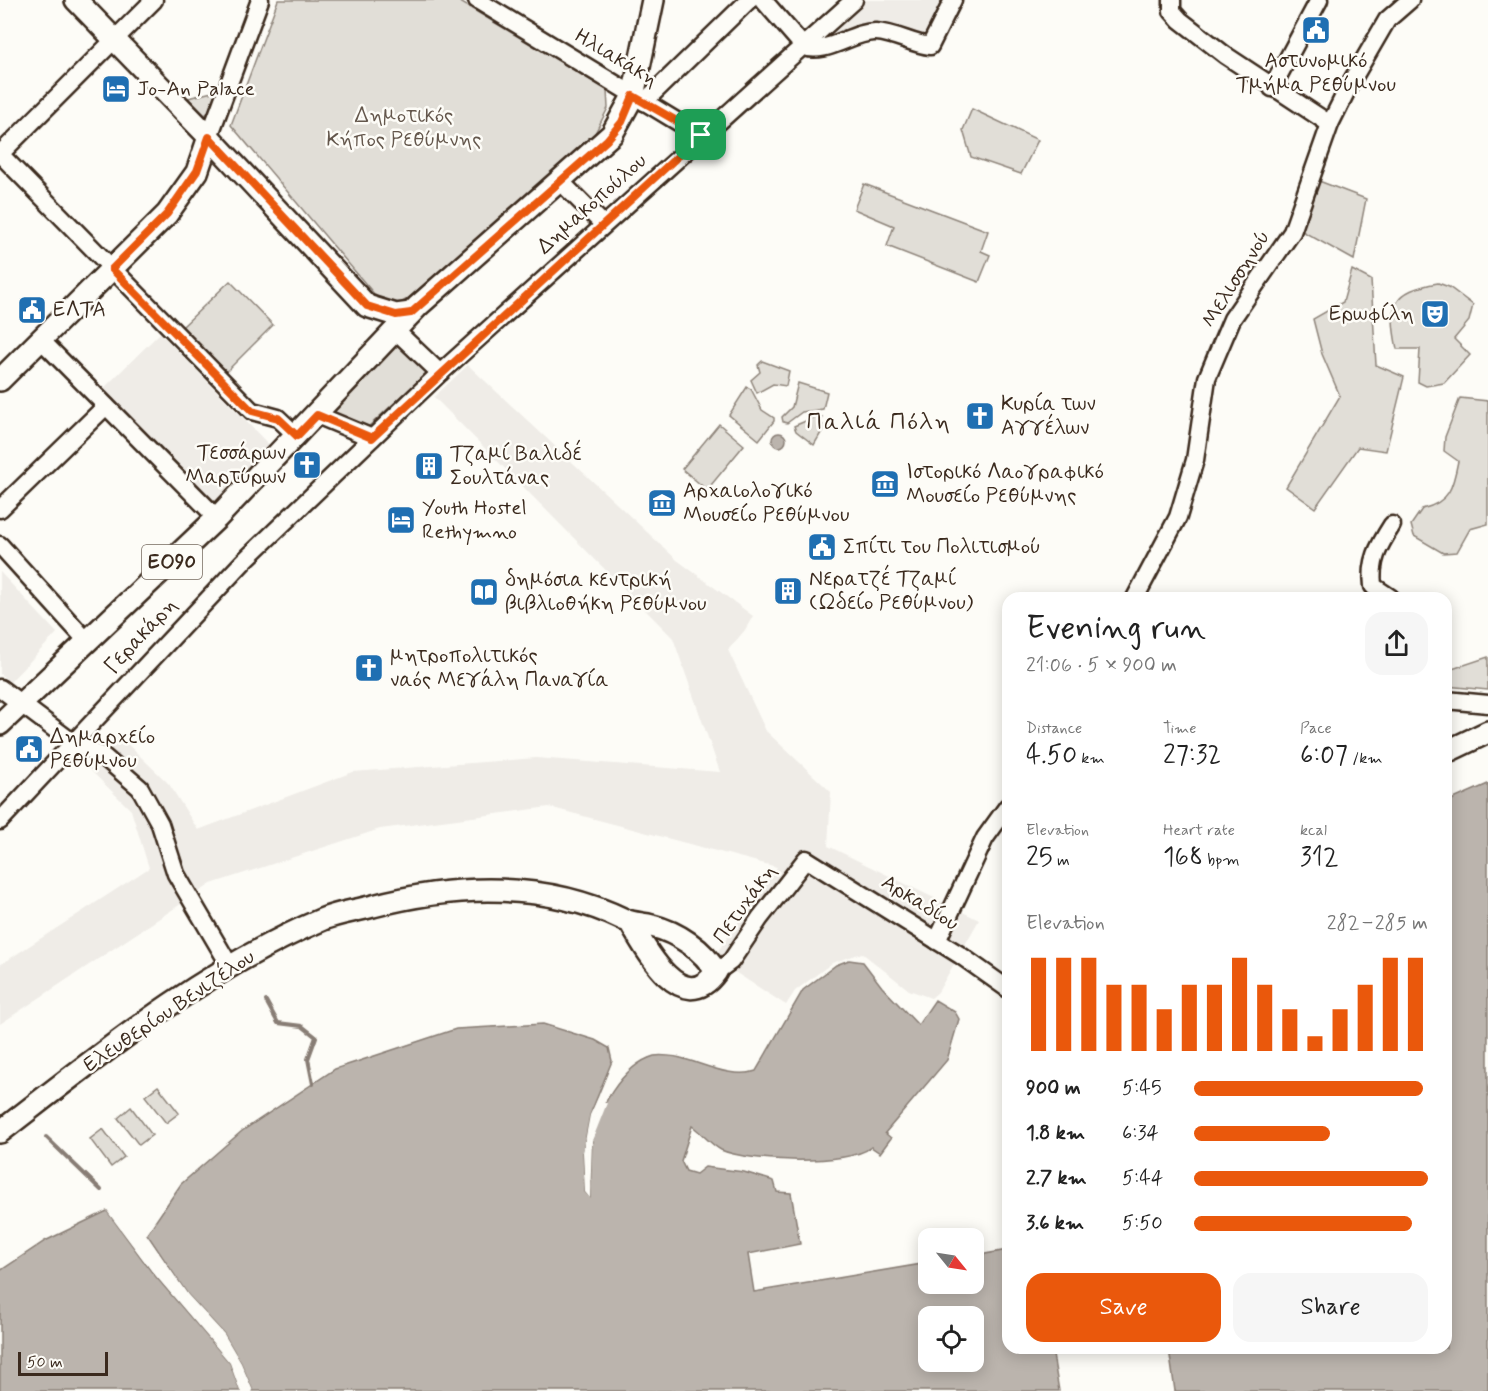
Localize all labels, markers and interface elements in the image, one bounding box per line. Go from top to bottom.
public building icon: Αστυνομικό Τμήμα Ρεθύμνου [1300,14,1332,46]
street label: Ηλιακάκη [569,22,663,94]
place label: Αστυνομικό Τμήμα Ρεθύμνου [1236,47,1396,99]
hotel icon: Jo-An Palace [100,73,132,105]
place label: Jo-An Palace [137,75,255,103]
park label: Δημοτικός Κήπος Ρεθύμνης [327,102,481,154]
pin [675,109,726,160]
icon: arrive [684,118,717,151]
street label: Δημακοπούλου [531,147,653,261]
street label: Μελισσηνού [1195,225,1277,333]
public building icon: ΕΛΤΑ [16,294,48,326]
place label: ΕΛΤΑ [53,296,106,324]
theatre icon: Ερωφίλη [1419,298,1451,330]
place label: Ερωφίλη [1329,300,1414,328]
place label: Κυρία των Αγγέλων [1001,390,1096,442]
church icon: Κυρία των Αγγέλων [964,400,996,432]
district label: Παλιά Πόλη [807,407,951,438]
place label: Τεσσάρων Μαρτύρων [185,439,286,491]
place label: Τζαμί Βαλιδέ Σουλτάνας [450,439,582,492]
church icon: Τεσσάρων Μαρτύρων [291,449,323,481]
building icon: Τζαμί Βαλιδέ Σουλτάνας [413,450,445,482]
place label: Ιστορικό Λαoγραφικό Μουσείο Ρεθύμνης [906,458,1104,510]
museum icon: Ιστορικό Λαoγραφικό Μουσείο Ρεθύμνης [869,468,901,500]
place label: Αρχαιολογικό Μουσείο Ρεθύμνου [683,477,849,529]
museum icon: Αρχαιολογικό Μουσείο Ρεθύμνου [646,487,678,519]
place label: Youth Hostel Rethymno [422,494,527,546]
hotel icon: Youth Hostel Rethymno [385,504,417,536]
public building icon: Σπίτι του Πολιτισμού [806,531,838,563]
place label: Σπίτι του Πολιτισμού [843,533,1041,561]
road number: ΕΟ90 [142,545,202,579]
place label: Νερατζέ Τζαμί (Ωδείο Ρεθύμνου) [809,564,974,617]
place label: δημόσια κεντρική βιβλιοθήκη Ρεθύμνου [505,566,707,618]
building icon: Νερατζέ Τζαμί (Ωδείο Ρεθύμνου) [772,575,804,607]
library icon: δημόσια κεντρική βιβλιοθήκη Ρεθύμνου [468,576,500,608]
street label: Γερακάρη [98,592,184,680]
text: Evening run [1026,607,1206,651]
button: share [1365,612,1428,675]
place label: μητροπολιτικός ναός Μεγάλη Παναγία [390,642,609,694]
church icon: μητροπολιτικός ναός Μεγάλη Παναγία [353,652,385,684]
text: 21:06 · 5 × 900 m [1026,652,1177,679]
text: Distance [1026,718,1082,739]
text: Time [1163,718,1197,739]
text: Pace [1300,718,1332,739]
place label: Δημαρχείο Ρεθύμνου [50,723,155,775]
public building icon: Δημαρχείο Ρεθύμνου [13,733,45,765]
text: 4.50 [1026,739,1077,773]
text: 27:32 [1163,739,1221,773]
text: 6:07 [1300,739,1348,773]
text: km [1077,748,1105,769]
text: /km [1348,748,1383,769]
text: Elevation [1026,820,1089,841]
text: Heart rate [1163,820,1235,841]
text: kcal [1300,820,1327,841]
text: 25 [1026,841,1053,875]
text: 168 [1163,841,1203,875]
text: 312 [1300,841,1338,875]
text: m [1053,850,1070,871]
text: bpm [1203,850,1240,871]
street label: Πετυχάκη [707,859,783,949]
street label: Αρκαδίου [876,868,964,938]
text: Elevation [1026,910,1105,937]
text: 282–285 m [1327,910,1428,937]
street label: Ελευθερίου Βενιζέλου [77,942,260,1079]
text: 900 m [1026,1075,1081,1102]
text: 5:45 [1122,1075,1162,1102]
text: 1.8 km [1026,1120,1085,1147]
text: 6:34 [1122,1120,1159,1147]
text: 2.7 km [1026,1165,1087,1192]
text: 5:44 [1122,1165,1163,1192]
text: 3.6 km [1026,1210,1084,1237]
text: 5:50 [1122,1210,1163,1237]
north arrow [918,1228,984,1294]
map controls [918,1228,984,1372]
button: Save [1026,1273,1221,1342]
button: Share [1233,1273,1428,1342]
button: locate [918,1306,984,1372]
scale bar [18,1349,108,1376]
text: 50 m [27,1352,63,1373]

